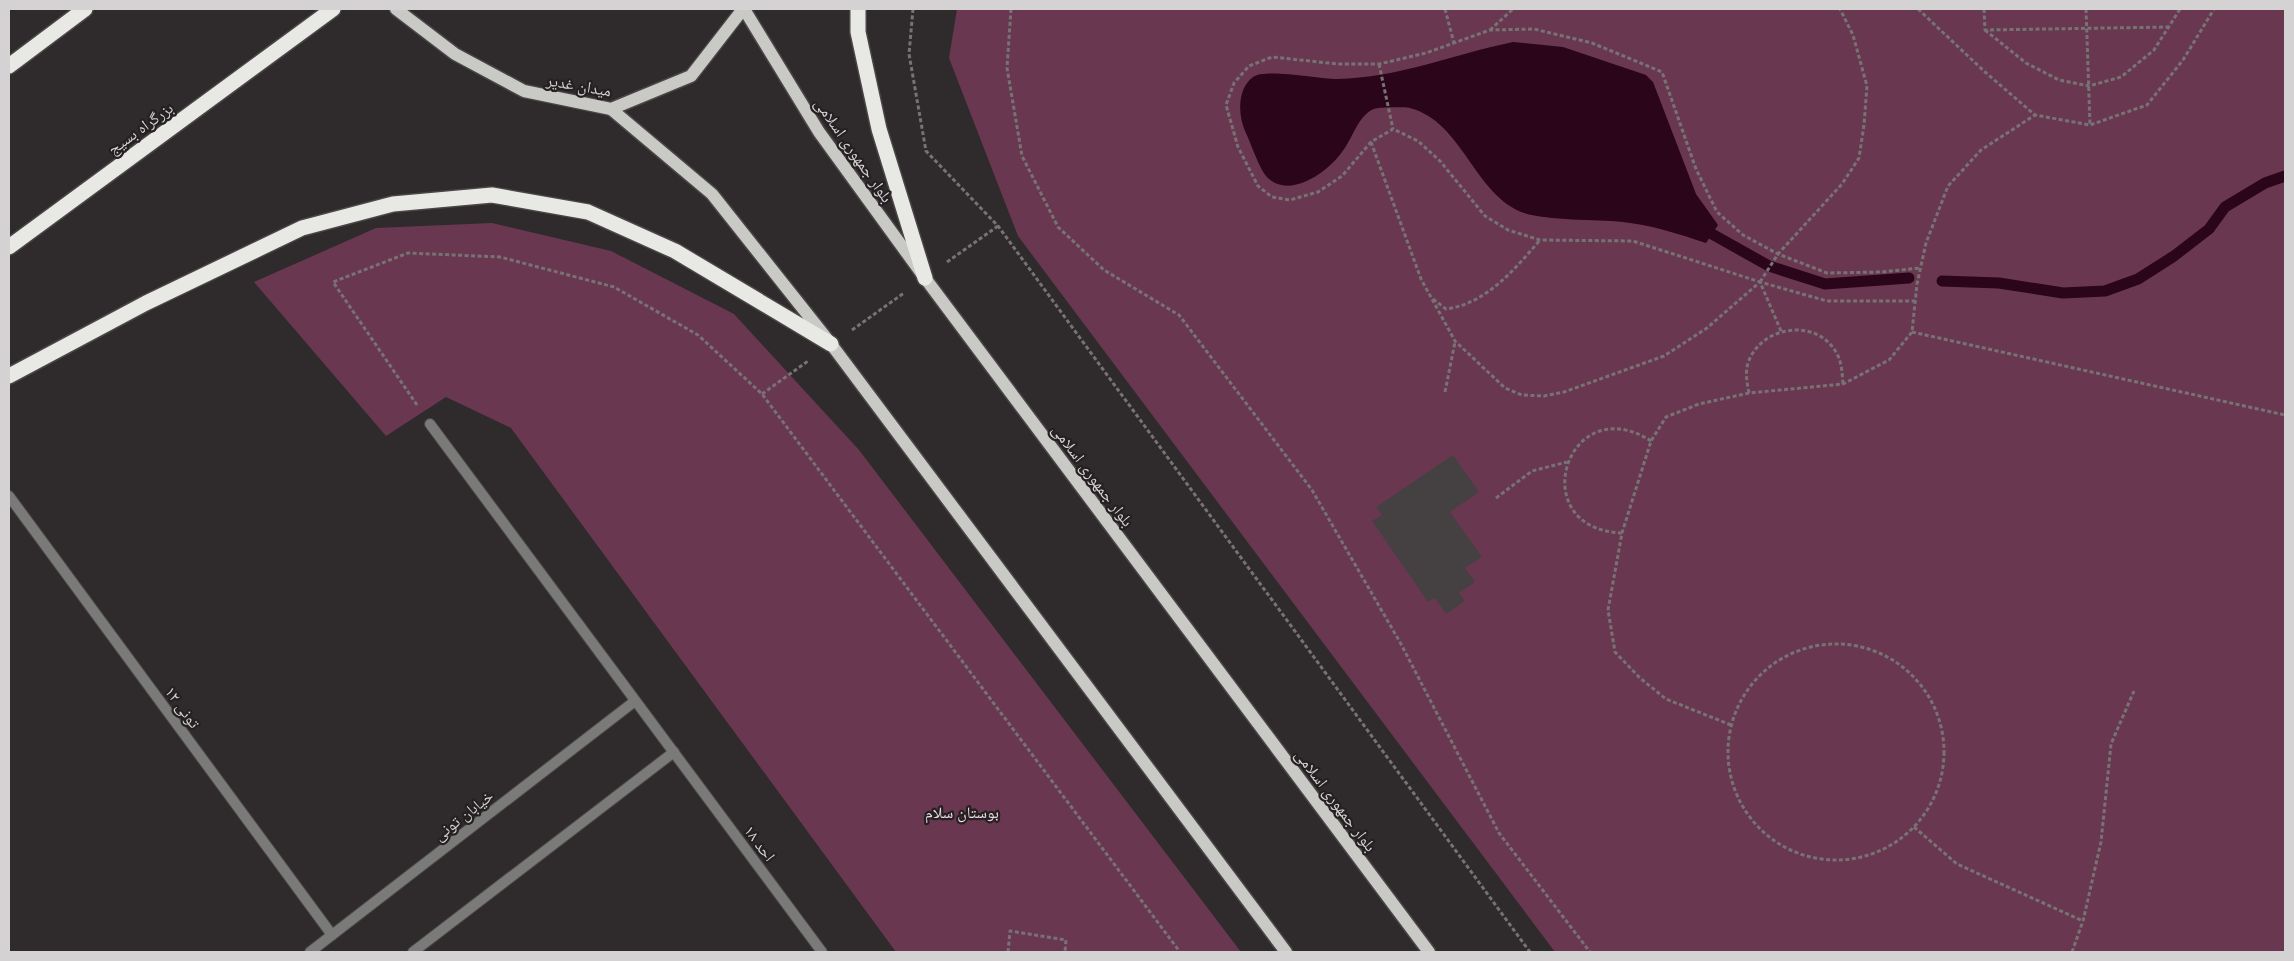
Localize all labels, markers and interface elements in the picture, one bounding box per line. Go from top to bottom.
street label: میدان غدیر [544,68,613,102]
street label: بلوار جمهوری اسلامی [810,93,898,207]
street label: بزرگراه بسیج [103,97,177,159]
street label: بلوار جمهوری اسلامی [1047,419,1139,531]
street label: تونی ۱۲ [160,682,206,733]
street label: بلوار جمهوری اسلامی [1290,744,1382,856]
street label: خیابان تونی [429,785,497,845]
park label: بوستان سلام [925,801,999,823]
street label: احد ۱۸ [739,820,781,866]

